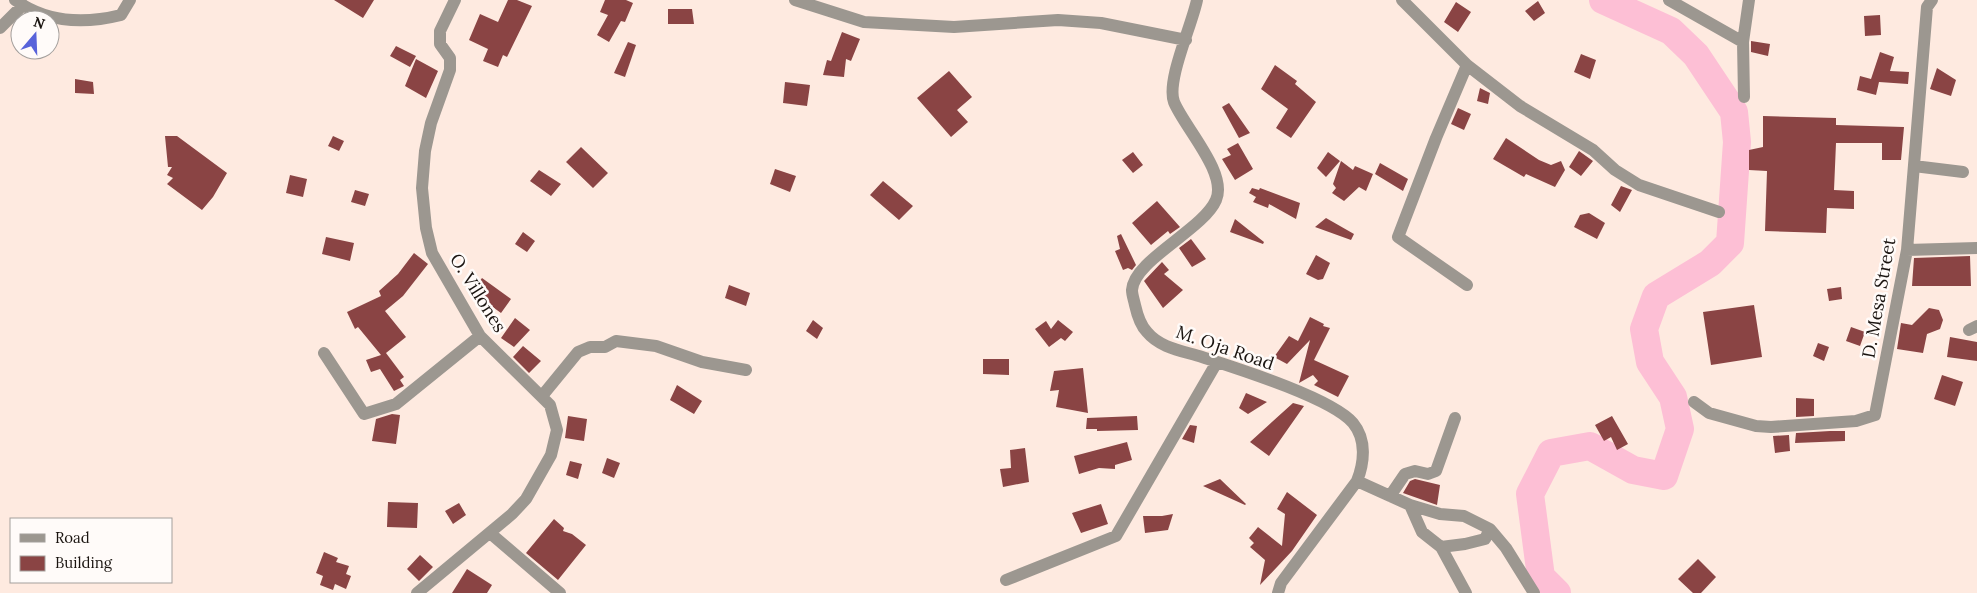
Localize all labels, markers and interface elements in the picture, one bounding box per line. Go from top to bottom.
north arrow [10,10,60,60]
text: N [31,12,47,33]
street label: D. Mesa Street [1857,236,1900,360]
street label: O. Villones [445,249,512,337]
street label: M. Oja Road [1173,320,1278,375]
legend [10,518,172,583]
text: Road [55,528,90,547]
text: Building [55,553,113,572]

